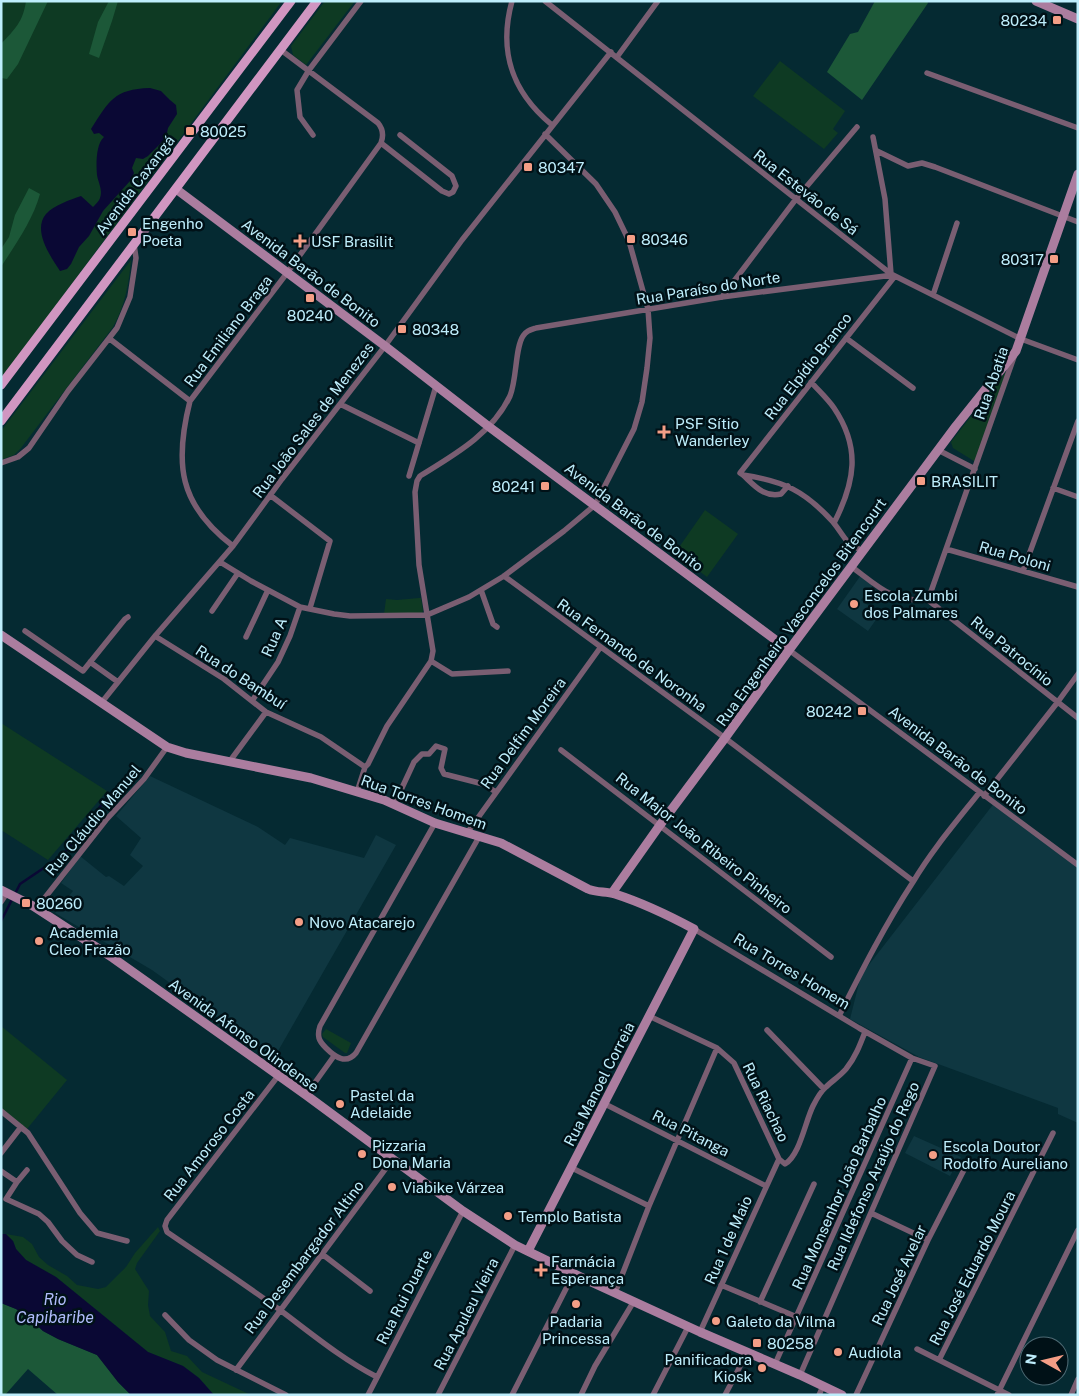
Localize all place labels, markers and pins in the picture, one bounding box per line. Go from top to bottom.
place label: 80234 [1000,12,1047,29]
marker: 80234 [1051,14,1063,26]
place label: 80025 [200,123,246,140]
marker: 80025 [184,125,196,137]
place label: 80347 [538,159,585,176]
marker: 80347 [522,161,534,173]
place label: Engenho Poeta [142,215,203,249]
marker: Engenho Poeta [126,226,138,238]
place label: 80346 [641,231,688,248]
place label: USF Brasilit [311,233,394,250]
marker: 80346 [625,233,637,245]
marker: USF Brasilit [293,234,307,248]
place label: 80317 [1001,251,1044,268]
marker: 80317 [1048,253,1060,265]
marker: 80240 [304,292,316,304]
place label: 80240 [287,307,333,324]
place label: 80348 [412,321,459,338]
marker: 80348 [396,323,408,335]
place label: PSF Sítio Wanderley [675,415,750,449]
marker: PSF Sítio Wanderley [657,425,671,439]
place label: BRASILIT [931,473,998,490]
marker: BRASILIT [915,475,927,487]
place label: 80241 [492,478,535,495]
marker: 80241 [539,480,551,492]
place label: Escola Zumbi dos Palmares [864,587,958,621]
marker: Escola Zumbi dos Palmares [848,598,860,610]
place label: 80242 [806,703,852,720]
marker: 80242 [856,705,868,717]
place label: 80260 [36,895,82,912]
marker: 80260 [20,897,32,909]
place label: Novo Atacarejo [309,914,415,931]
marker: Novo Atacarejo [293,916,305,928]
place label: Academia Cleo Frazão [49,924,131,958]
marker: Academia Cleo Frazão [33,935,45,947]
place label: Pastel da Adelaide [350,1087,414,1121]
marker: Pastel da Adelaide [334,1098,346,1110]
place label: Pizzaria Dona Maria [372,1137,451,1171]
place label: Escola Doutor Rodolfo Aureliano [943,1138,1068,1172]
marker: Pizzaria Dona Maria [356,1148,368,1160]
marker: Escola Doutor Rodolfo Aureliano [927,1149,939,1161]
place label: Viabike Várzea [402,1179,504,1196]
marker: Viabike Várzea [386,1181,398,1193]
place label: Templo Batista [518,1208,622,1225]
marker: Templo Batista [502,1210,514,1222]
place label: Farmácia Esperança [551,1253,624,1287]
marker: Farmácia Esperança [535,1264,547,1276]
marker: Padaria Princessa [570,1298,582,1310]
place label: Padaria Princessa [542,1313,610,1347]
place label: Galeto da Vilma [726,1313,835,1330]
marker: Galeto da Vilma [710,1315,722,1327]
place label: 80258 [767,1335,814,1352]
marker: 80258 [751,1337,763,1349]
place label: Audiola [848,1344,901,1361]
marker: Audiola [832,1346,844,1358]
place label: Panificadora Kiosk [665,1351,752,1385]
marker: Panificadora Kiosk [756,1362,768,1374]

